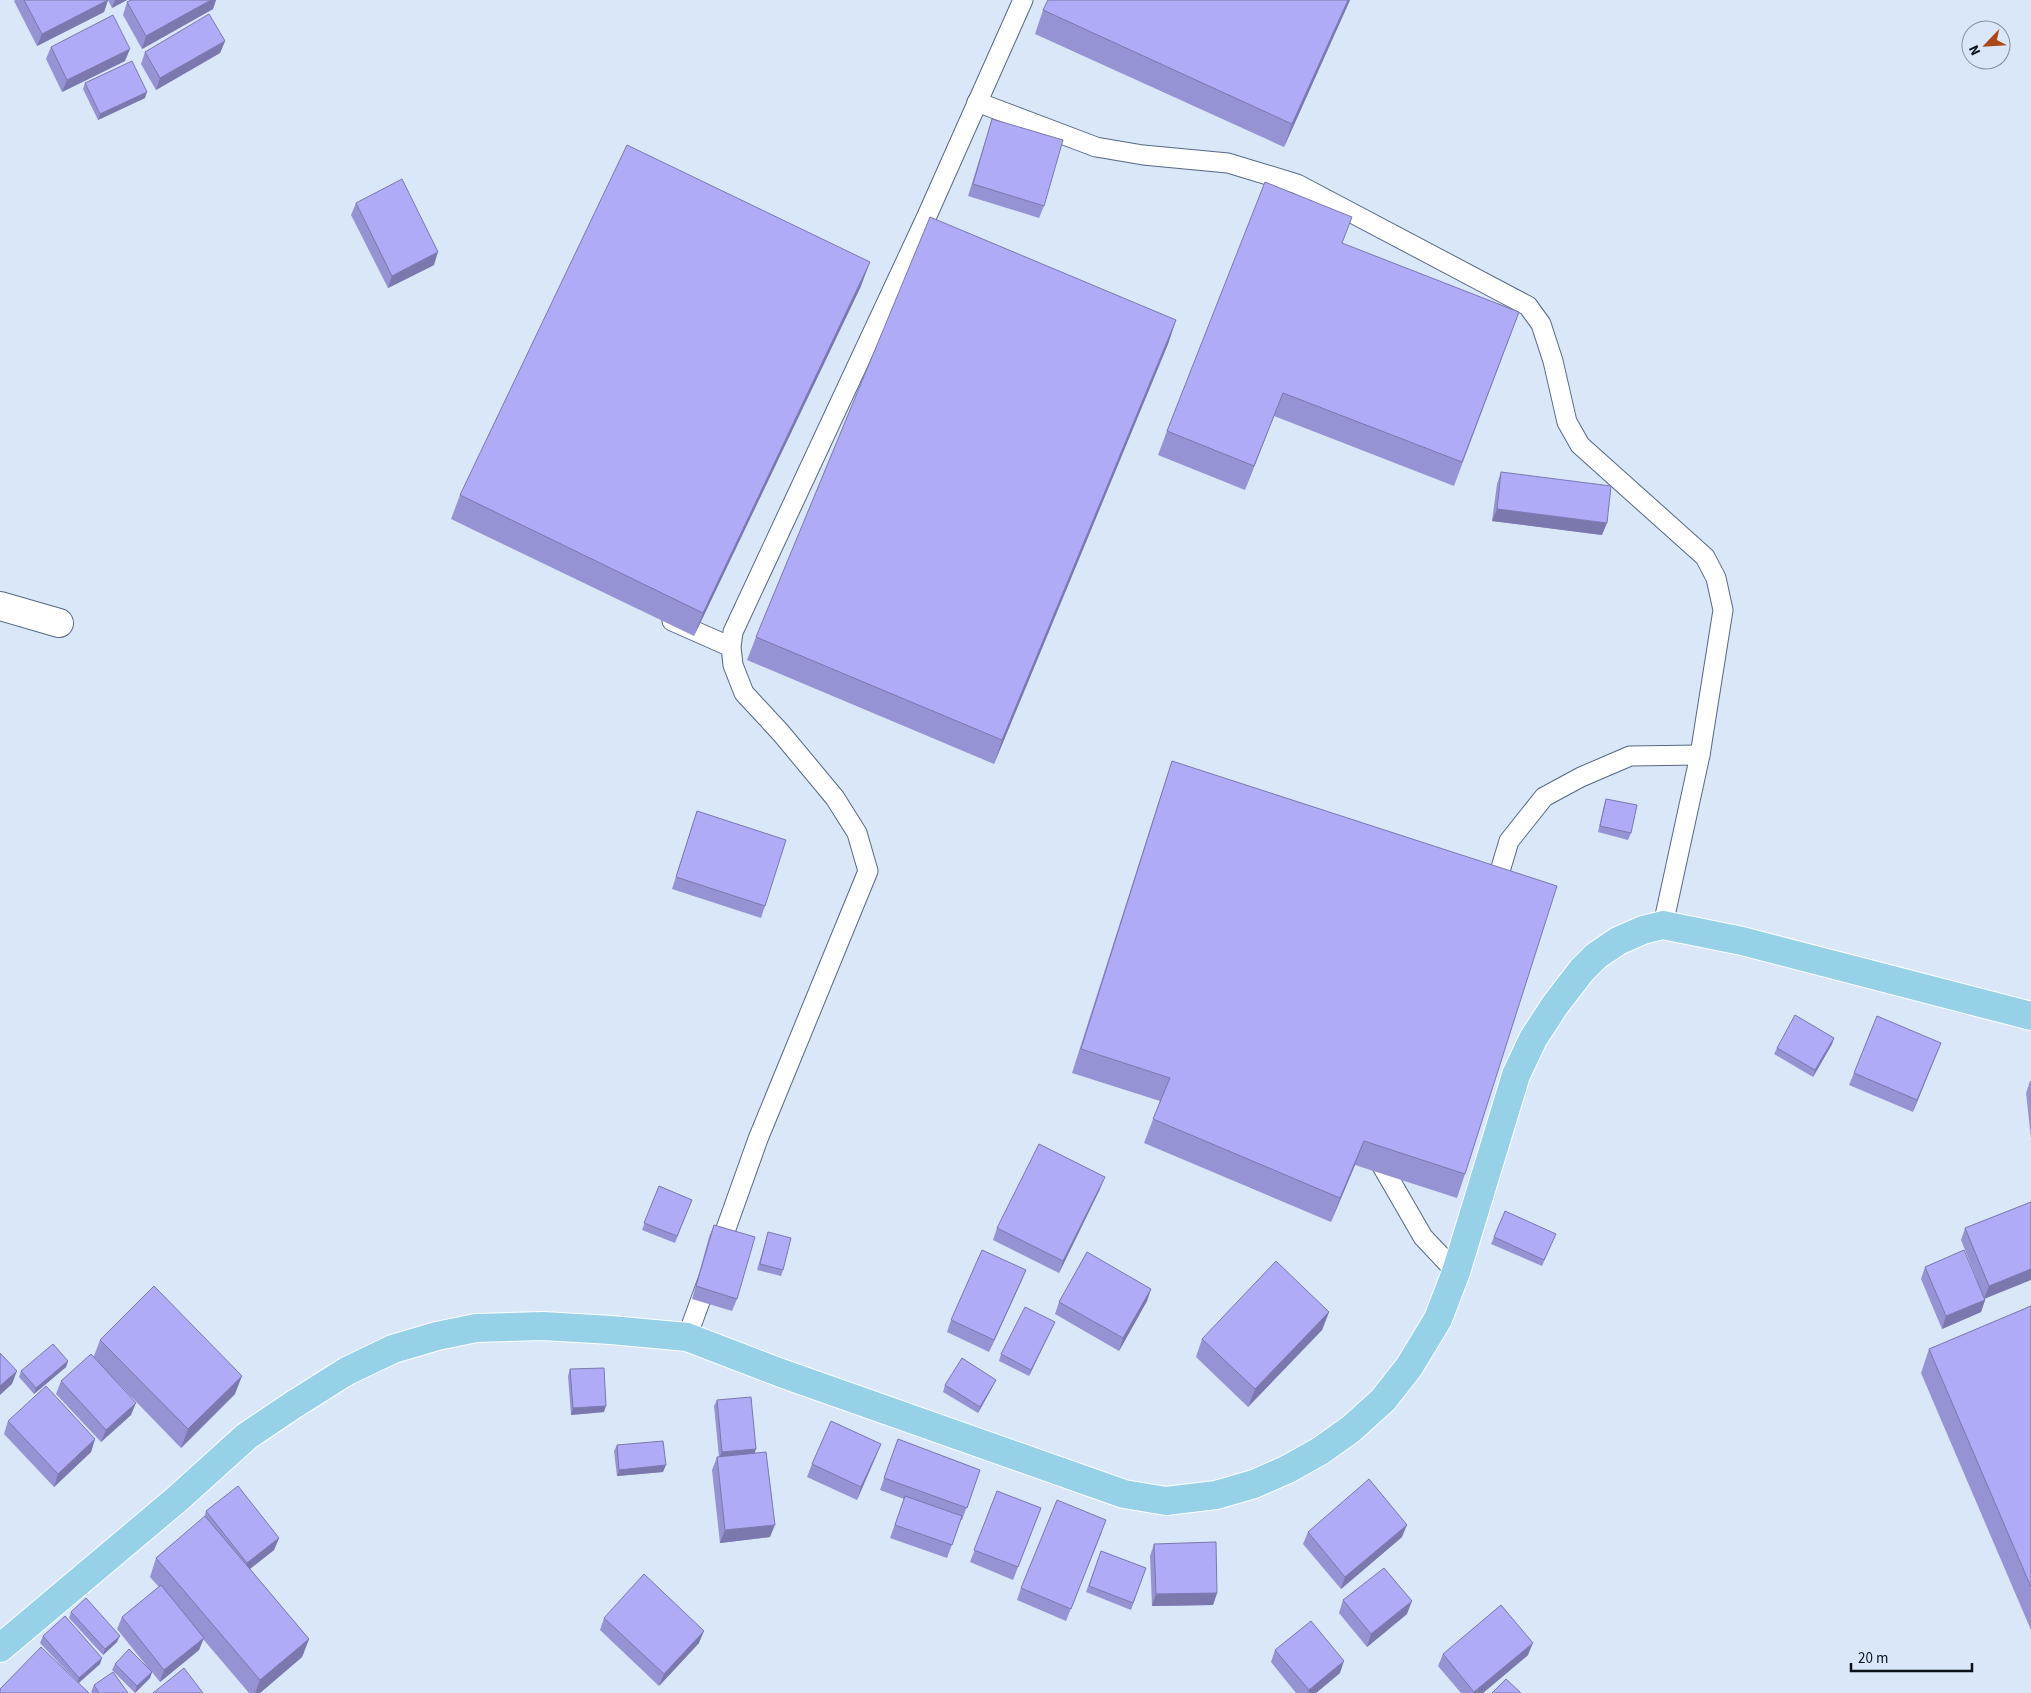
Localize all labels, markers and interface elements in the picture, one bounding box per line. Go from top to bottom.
north arrow [1961,20,2011,70]
text: N [1964,42,1986,59]
scale bar [1851,1640,1972,1672]
text: 20 m [1858,1648,1888,1669]

